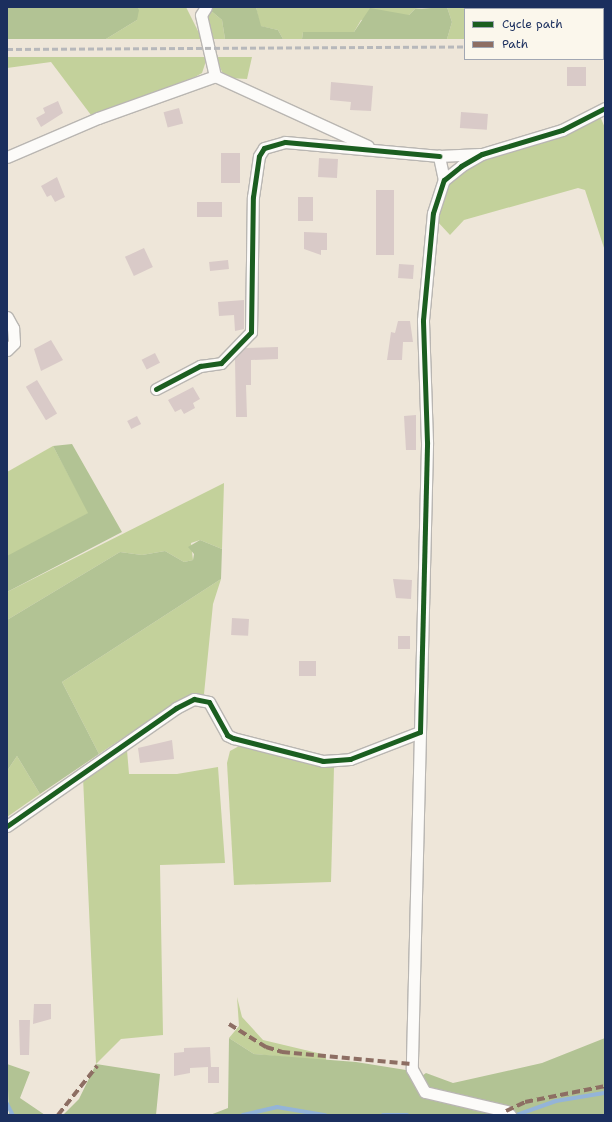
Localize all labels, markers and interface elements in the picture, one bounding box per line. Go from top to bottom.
legend [464,8,604,60]
text: Cycle path [502,16,563,32]
text: Path [502,36,528,52]

